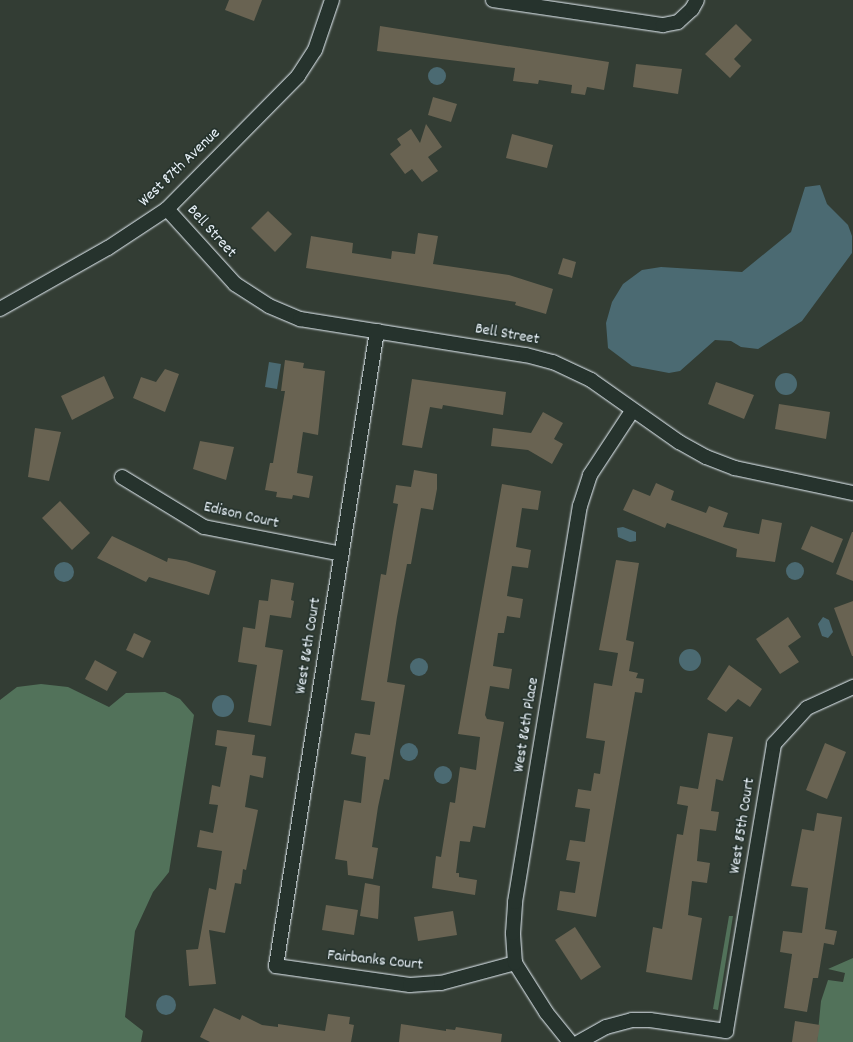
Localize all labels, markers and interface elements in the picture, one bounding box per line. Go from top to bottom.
street label: West 87th Avenue [135,124,225,212]
street label: Bell Street [182,202,240,262]
street label: Bell Street [473,320,541,350]
street label: Edison Court [202,498,280,534]
street label: West 86th Court [292,596,326,696]
street label: West 86th Place [510,676,544,774]
street label: West 85th Court [726,777,760,875]
street label: Fairbanks Court [326,946,424,976]

